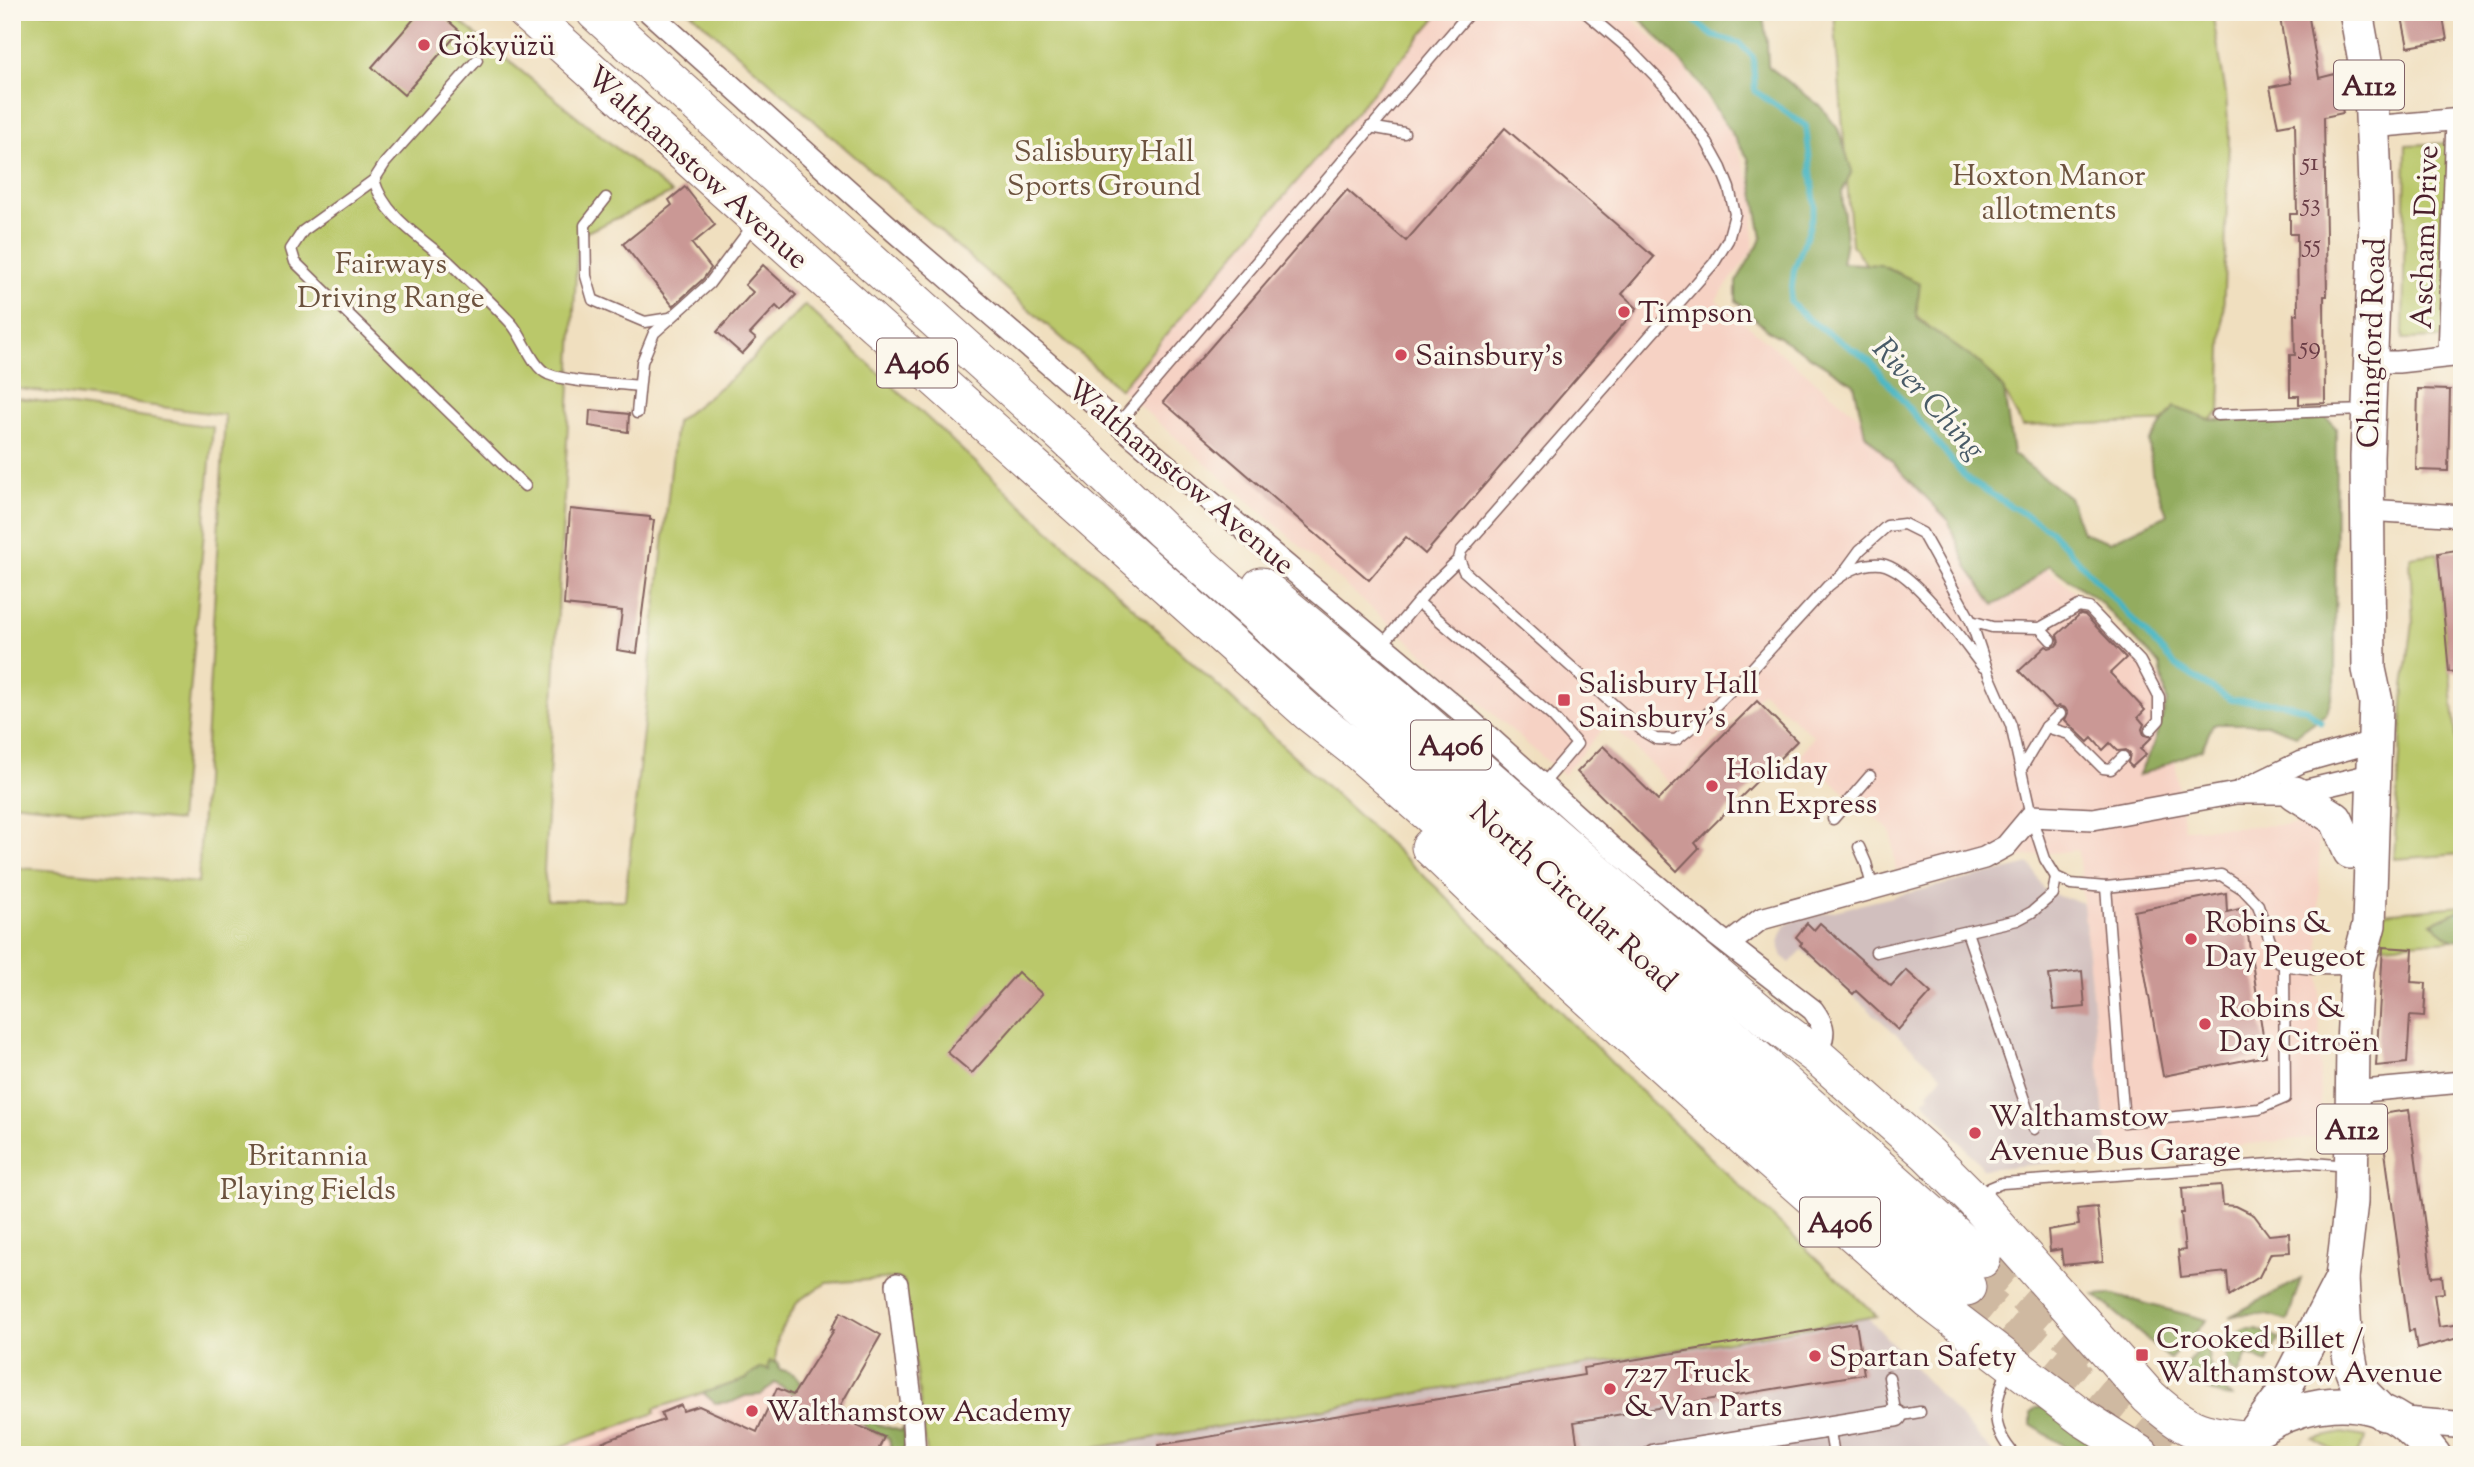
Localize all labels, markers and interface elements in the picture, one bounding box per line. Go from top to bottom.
place label: Gökyüzü [438,26,555,69]
marker: Gökyüzü [416,37,432,53]
street label: Walthamstow Avenue [575,57,817,281]
road number: A112 [2334,60,2404,110]
park label: Salisbury Hall Sports Ground [1007,132,1201,209]
street label: Ascham Drive [2402,144,2451,330]
house number: 51 [2299,145,2319,182]
park label: Hoxton Manor allotments [1952,156,2146,233]
house number: 53 [2299,186,2321,223]
house number: 55 [2301,227,2321,264]
street label: Chingford Road [2348,237,2399,449]
park label: Fairways Driving Range [297,244,485,321]
place label: Timpson [1638,293,1753,336]
marker: Timpson [1616,304,1632,320]
water label: River Ching [1860,329,1995,472]
house number: 59 [2297,329,2321,366]
place label: Sainsbury's [1415,336,1563,379]
road number: A406 [877,338,957,388]
marker: Sainsbury's [1393,347,1409,363]
street label: Walthamstow Avenue [1056,369,1303,587]
place label: Salisbury Hall Sainsbury's [1578,664,1759,741]
marker: Salisbury Hall Sainsbury's [1556,692,1572,708]
road number: A406 [1411,720,1491,770]
place label: Holiday Inn Express [1726,750,1877,827]
marker: Holiday Inn Express [1704,778,1720,794]
street label: North Circular Road [1459,793,1686,1003]
place label: Robins & Day Peugeot [2205,903,2365,980]
marker: Robins & Day Peugeot [2183,931,2199,947]
place label: Robins & Day Citroën [2219,988,2380,1065]
marker: Robins & Day Citroën [2197,1016,2213,1032]
place label: Walthamstow Avenue Bus Garage [1989,1097,2241,1174]
road number: A112 [2317,1104,2387,1154]
marker: Walthamstow Avenue Bus Garage [1967,1125,1983,1141]
park label: Britannia Playing Fields [220,1136,396,1213]
road number: A406 [1800,1198,1880,1246]
place label: Crooked Billet / Walthamstow Avenue [2156,1319,2443,1396]
place label: Spartan Safety [1829,1337,2017,1380]
marker: Crooked Billet / Walthamstow Avenue [2134,1347,2150,1363]
marker: Spartan Safety [1807,1348,1823,1364]
place label: 727 Truck & Van Parts [1624,1353,1782,1430]
marker: 727 Truck & Van Parts [1602,1381,1618,1397]
place label: Walthamstow Academy [766,1392,1072,1435]
marker: Walthamstow Academy [744,1403,760,1419]

